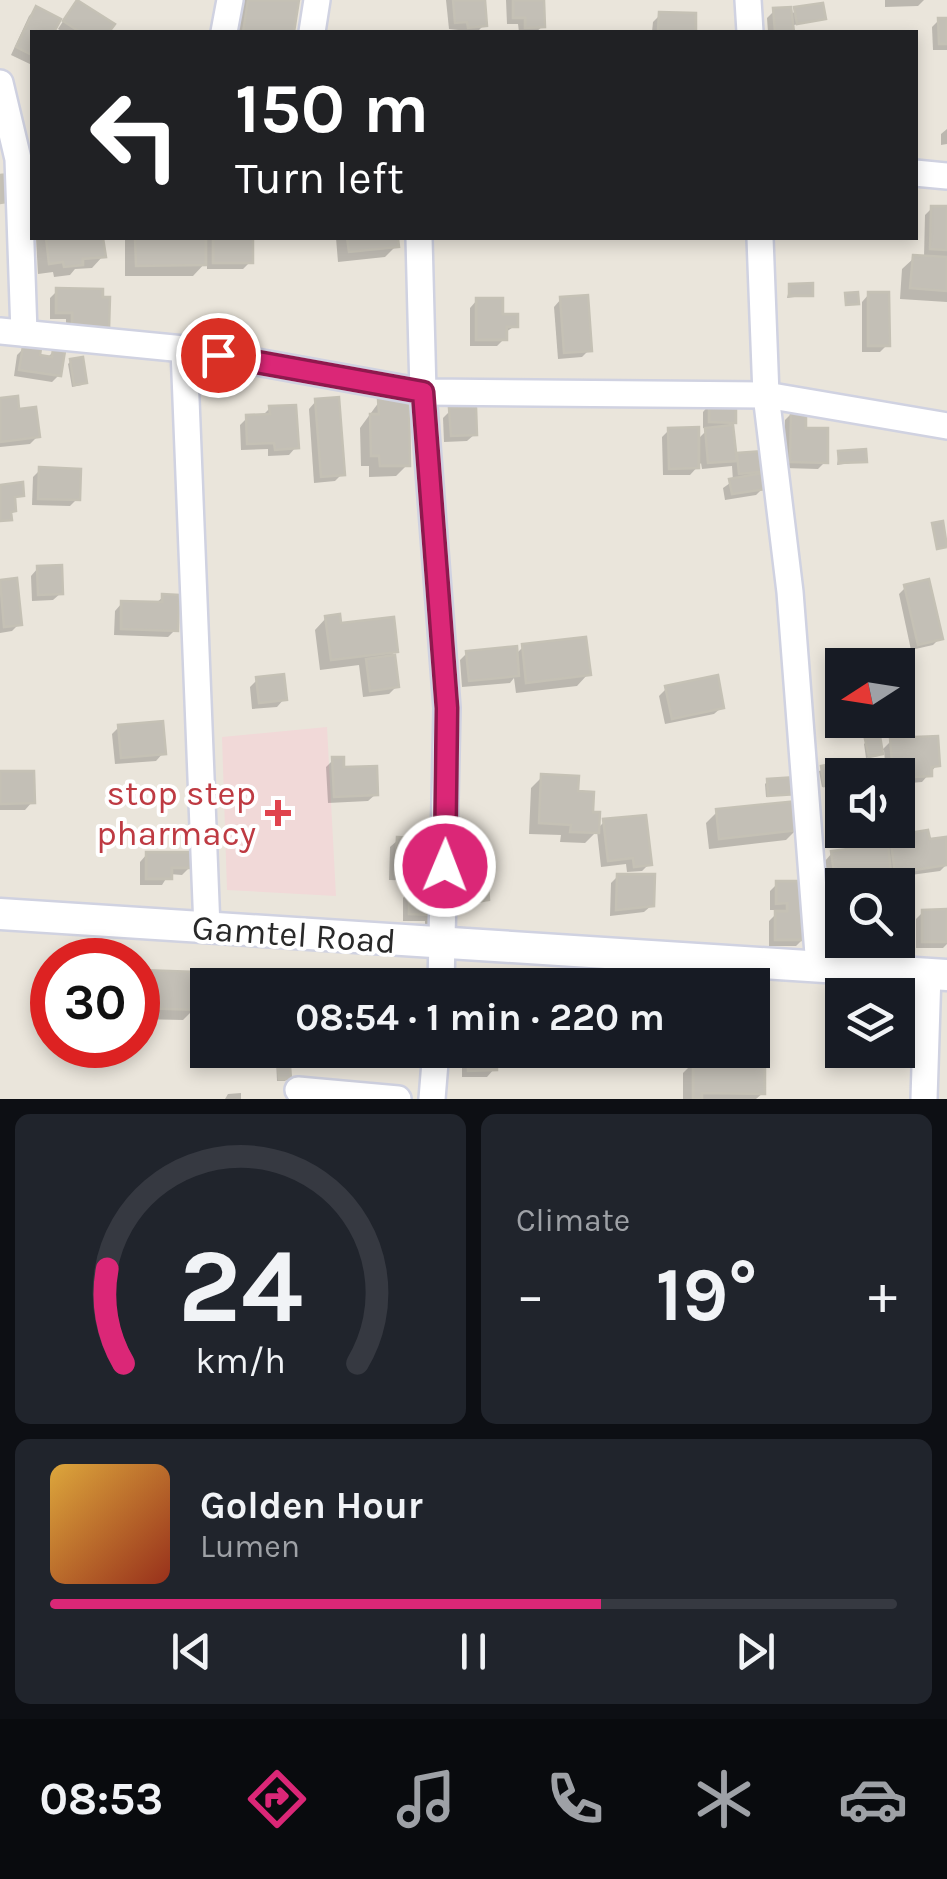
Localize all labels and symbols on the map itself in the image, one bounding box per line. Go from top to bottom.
pin [176,313,261,398]
north arrow [825,648,915,738]
place label: stop step pharmacy [96,773,256,854]
marker: stop step pharmacy [265,800,291,826]
position arrow [393,814,497,918]
street label: Gamtel Road [191,907,397,962]
speed limit sign: 30 [30,938,160,1068]

